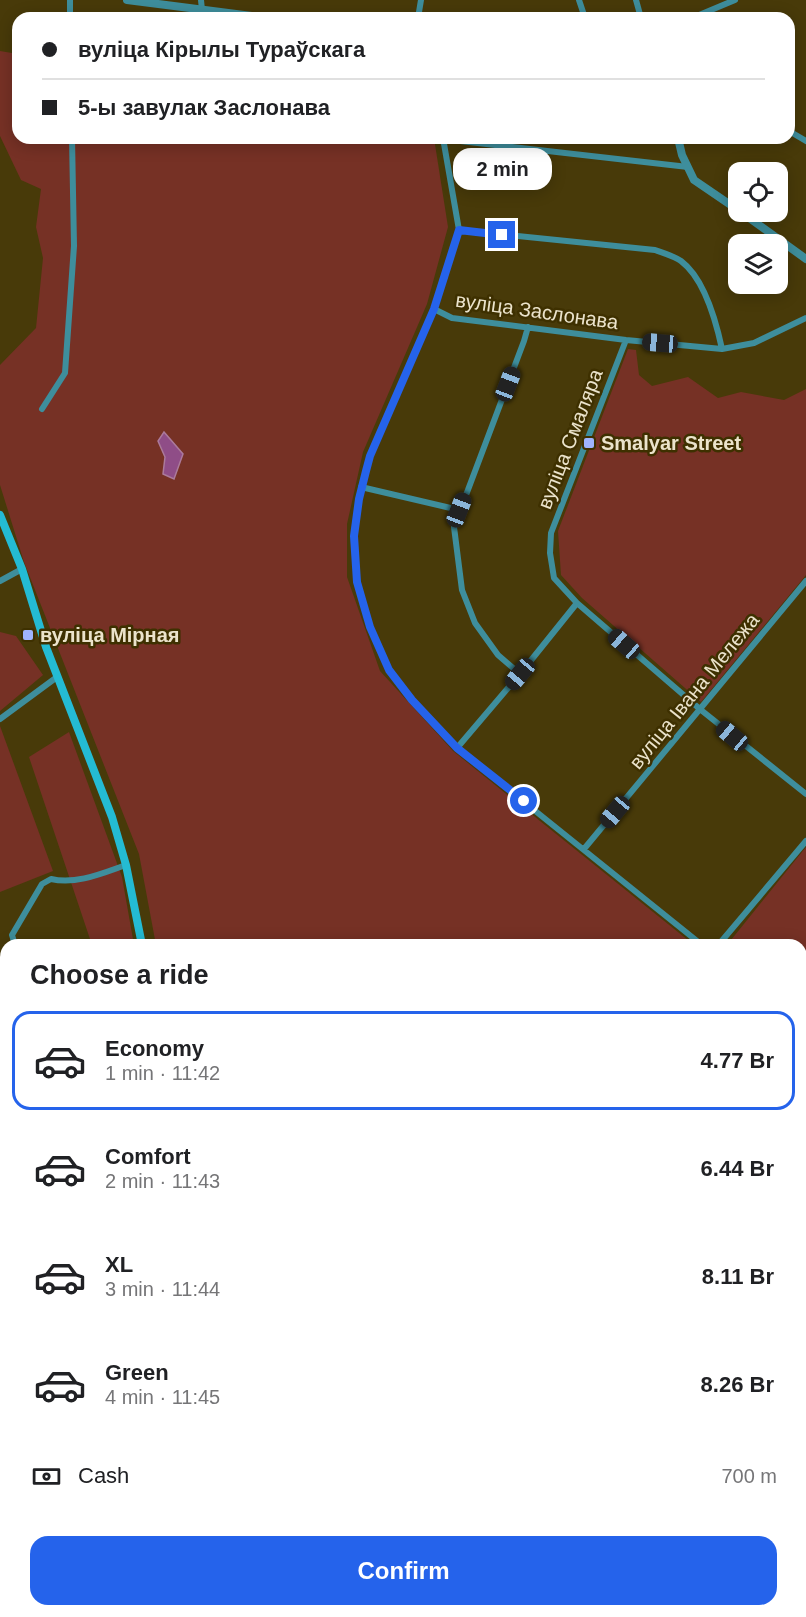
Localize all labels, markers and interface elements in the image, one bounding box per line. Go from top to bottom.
text: вуліца Кірылы Тураўскага [78,37,365,62]
text: 5-ы завулак Заслонава [78,95,330,120]
callout: 2 min [452,148,552,190]
text: 2 min [476,158,529,180]
map controls [728,162,788,294]
button: locate [728,162,788,222]
route end [488,221,515,248]
button: layers [728,234,788,294]
street label: вуліца Заслонава [454,289,621,333]
car [641,332,679,354]
car [493,364,523,404]
street label: вуліца Смаляра [533,365,607,512]
place label: Smalyar Street [601,432,741,454]
marker: Smalyar Street [582,436,596,450]
car [444,490,474,530]
street label: вуліца Івана Мележа [625,608,764,773]
place label: вуліца Мірная [40,624,179,646]
car [605,625,643,663]
marker: вуліца Мірная [21,628,35,642]
car [502,654,538,694]
car [712,718,752,754]
route start [510,787,537,814]
car [597,792,633,832]
text: Choose a ride [30,960,209,990]
icon: car [33,1034,87,1088]
text: Economy [105,1036,204,1061]
text: 4.77 Br [701,1048,774,1073]
text: 1 min · 11:42 [105,1062,220,1084]
icon: car [33,1142,87,1196]
text: Comfort [105,1144,191,1169]
text: 6.44 Br [701,1156,774,1181]
text: 2 min · 11:43 [105,1170,220,1192]
icon: car [33,1250,87,1304]
text: XL [105,1252,133,1277]
text: 8.11 Br [702,1264,774,1289]
text: 3 min · 11:44 [105,1278,220,1300]
icon: car [33,1358,87,1412]
text: Green [105,1360,169,1385]
text: 8.26 Br [701,1372,774,1397]
text: 4 min · 11:45 [105,1386,220,1408]
icon: cash [30,1460,63,1493]
text: Cash [78,1463,129,1488]
text: 700 m [721,1465,777,1487]
button: Confirm [30,1536,777,1605]

